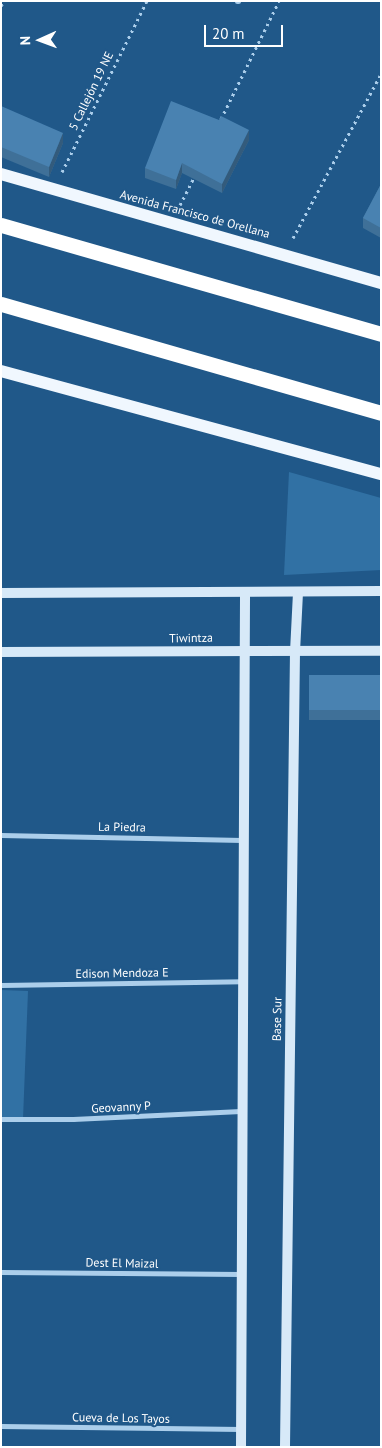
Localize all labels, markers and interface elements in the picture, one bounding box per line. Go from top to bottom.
north arrow [15,15,65,65]
scale bar [207,15,286,47]
text: 20 m [212,24,245,43]
text: N [16,36,34,45]
street label: 5 Callejón 19 NE [66,49,116,133]
street label: Avenida Francisco de Orellana [118,187,272,241]
street label: Tiwintza [169,630,213,646]
street label: La Piedra [98,819,146,835]
street label: Edison Mendoza E [75,965,169,981]
street label: Base Sur [269,997,285,1041]
street label: Geovanny P [91,1098,151,1116]
street label: Dest El Maizal [85,1255,159,1271]
street label: Cueva de Los Tayos [72,1410,170,1426]

